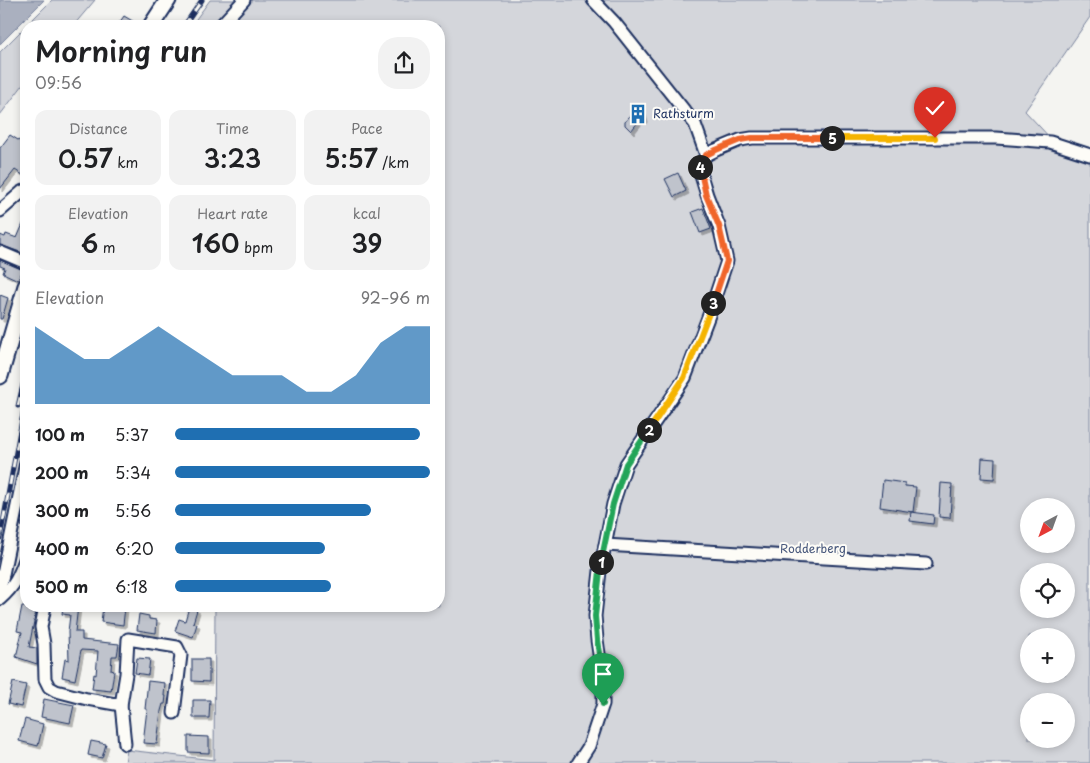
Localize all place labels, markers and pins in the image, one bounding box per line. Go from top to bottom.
pin [914,87,956,138]
building icon: Rathsturm [627,103,649,125]
place label: Rathsturm [653,104,714,122]
pin: 5 [820,126,844,150]
pin: 4 [688,154,712,180]
pin: 3 [700,290,726,316]
pin: 2 [636,418,662,442]
pin: 1 [588,550,614,574]
pin [582,653,624,704]

